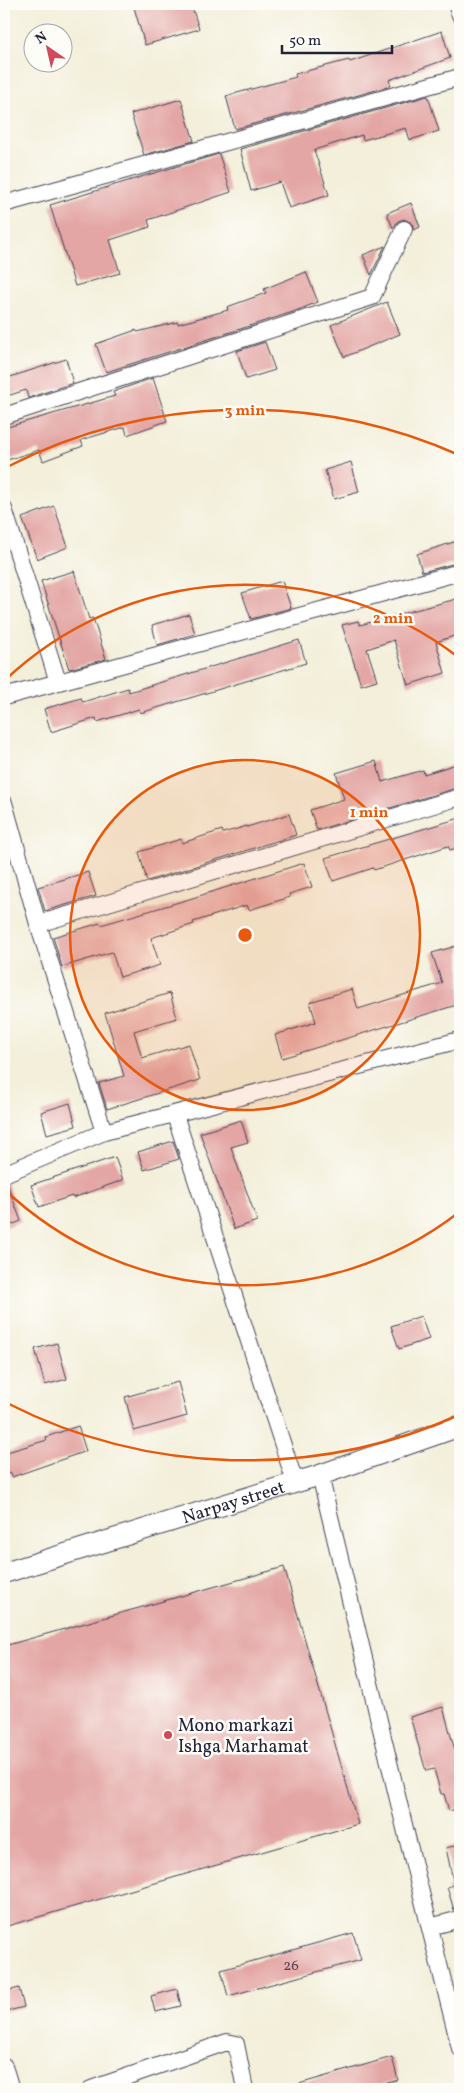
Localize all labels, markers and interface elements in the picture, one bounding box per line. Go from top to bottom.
north arrow [22,22,72,72]
scale bar [282,22,392,54]
text: N [32,28,51,49]
text: 50 m [289,31,321,52]
text: 3 min [225,401,265,422]
text: 2 min [373,609,413,630]
text: 1 min [350,803,388,824]
centre of rings [236,926,254,944]
street label: Narpay street [179,1476,288,1531]
place label: Mono markazi Ishga Marhamat [178,1714,308,1760]
marker: Mono markazi Ishga Marhamat [162,1729,174,1741]
house number: 26 [283,1956,299,1977]

